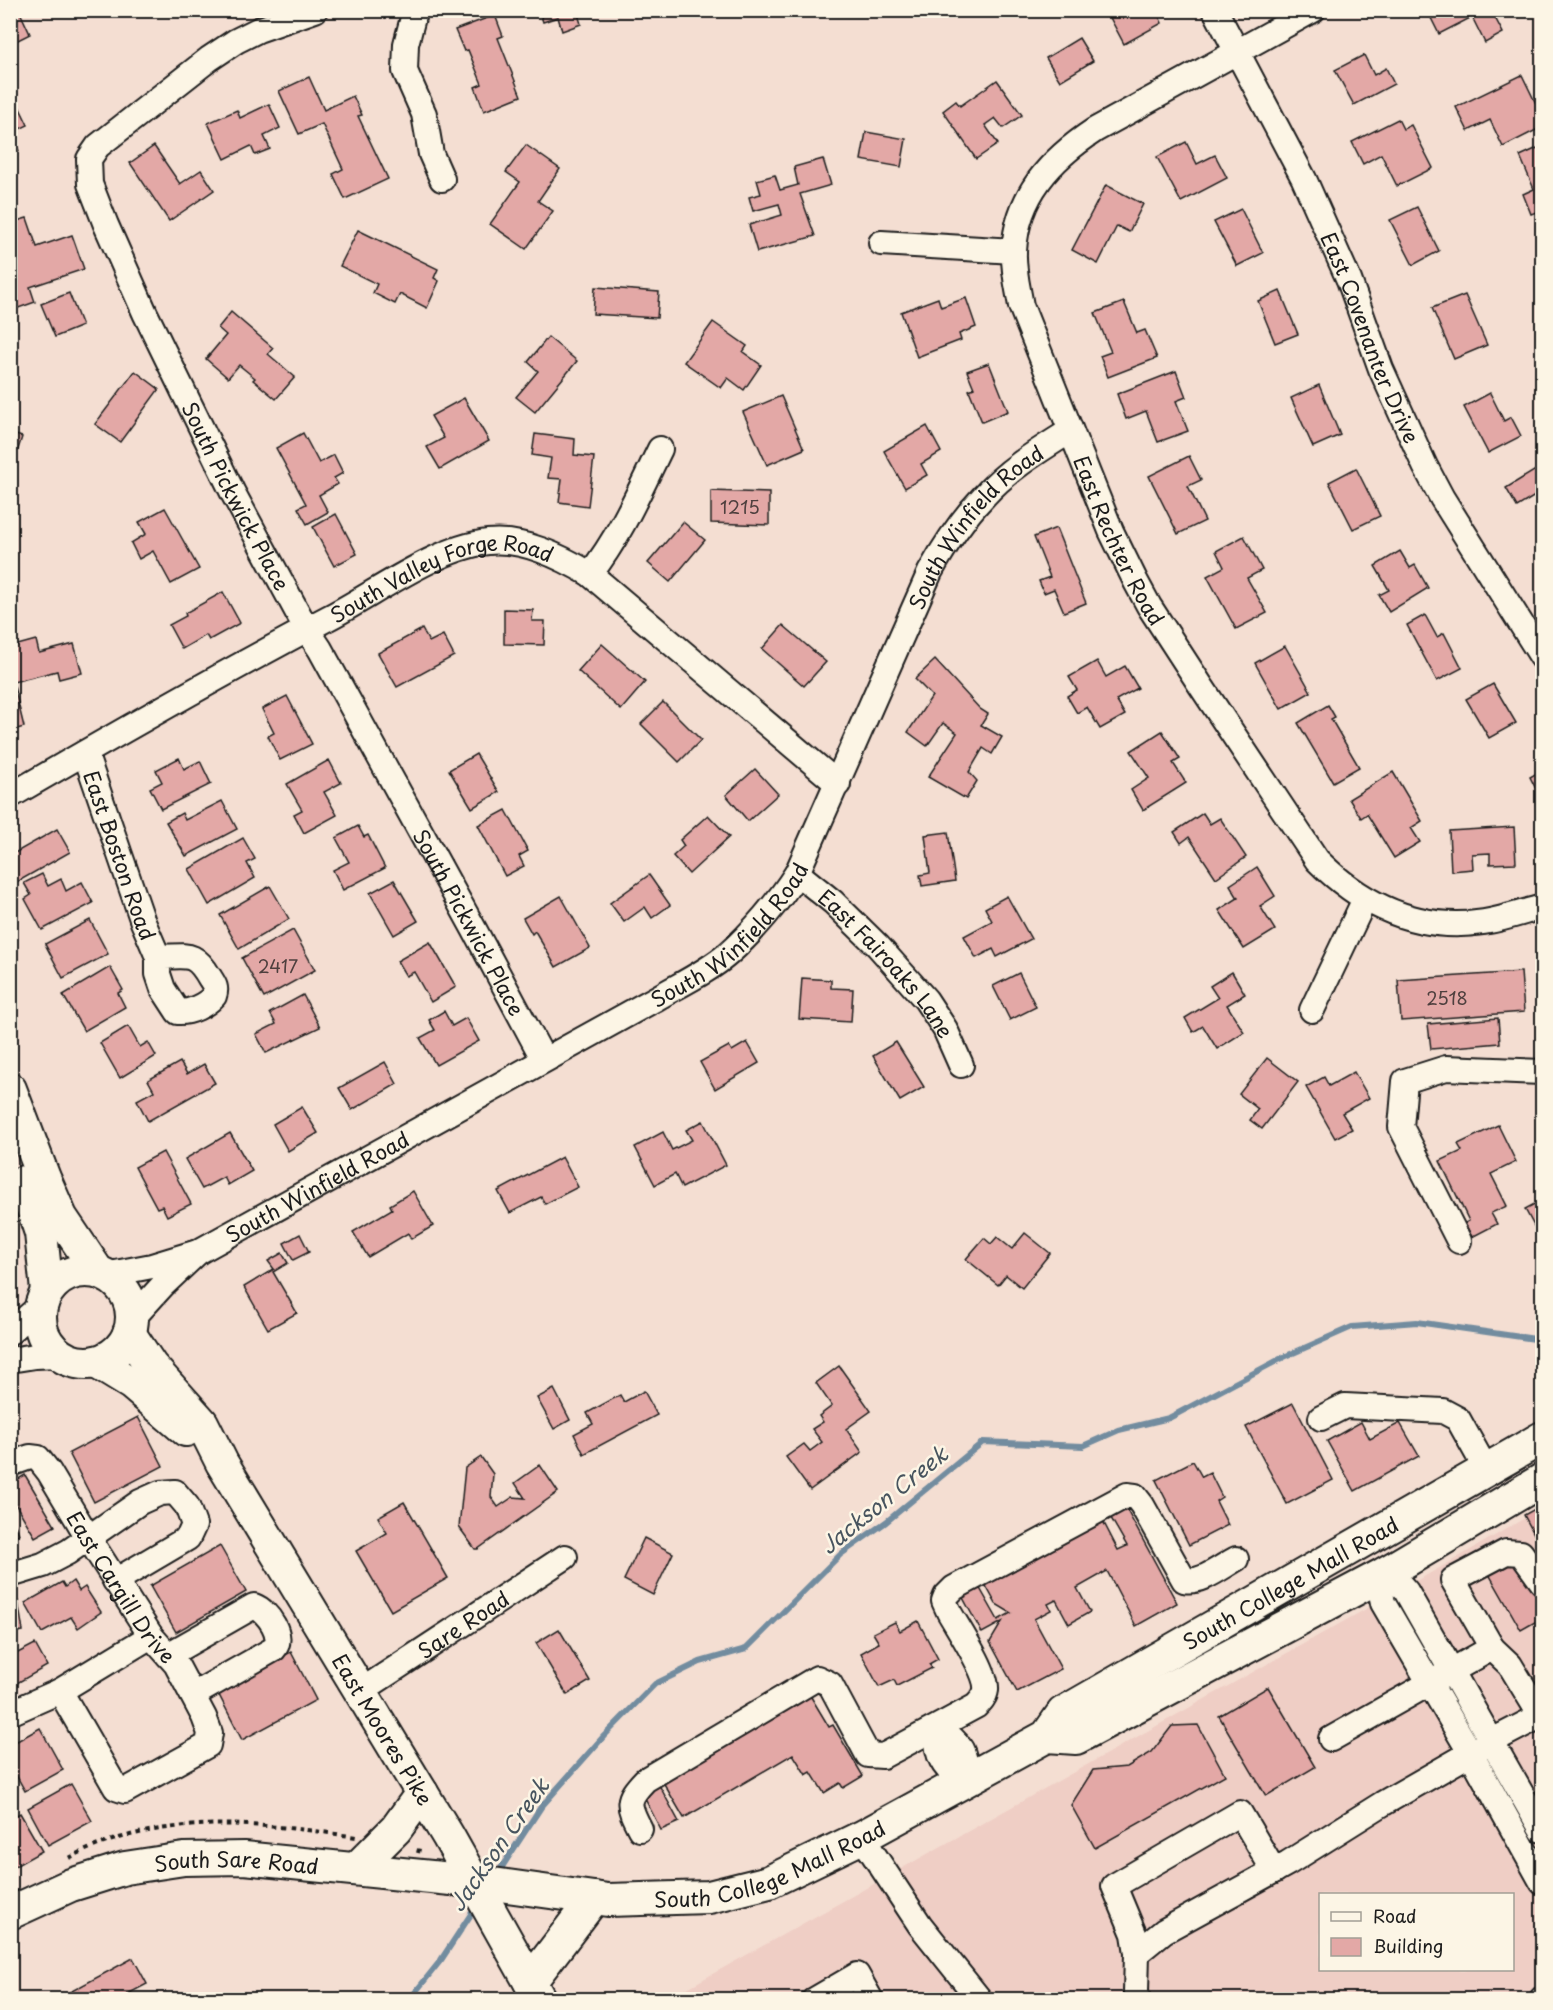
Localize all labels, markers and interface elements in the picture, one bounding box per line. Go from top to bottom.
street label: East Covenanter Drive [1313,227,1428,448]
street label: South Pickwick Place [175,396,299,596]
street label: South Winfield Road [900,436,1050,614]
street label: East Rechter Road [1066,450,1173,631]
house number: 1215 [720,493,760,520]
street label: South Valley Forge Road [324,525,559,630]
street label: East Boston Road [76,766,165,945]
street label: South Pickwick Place [406,823,533,1021]
street label: South Winfield Road [644,857,816,1015]
street label: East Fairoaks Lane [812,881,963,1043]
house number: 2417 [258,952,298,979]
house number: 2518 [1426,984,1468,1011]
street label: South Winfield Road [219,1122,415,1250]
water label: Jackson Creek [812,1436,955,1561]
street label: East Cargill Drive [60,1504,184,1670]
street label: South College Mall Road [1176,1508,1404,1657]
street label: Sare Road [411,1582,515,1666]
street label: East Moores Pike [325,1647,442,1811]
water label: Jackson Creek [440,1769,557,1917]
street label: South College Mall Road [653,1811,891,1915]
street label: South Sare Road [152,1842,320,1881]
legend [1319,1893,1514,1971]
text: Road [1373,1902,1417,1929]
text: Building [1373,1932,1443,1959]

